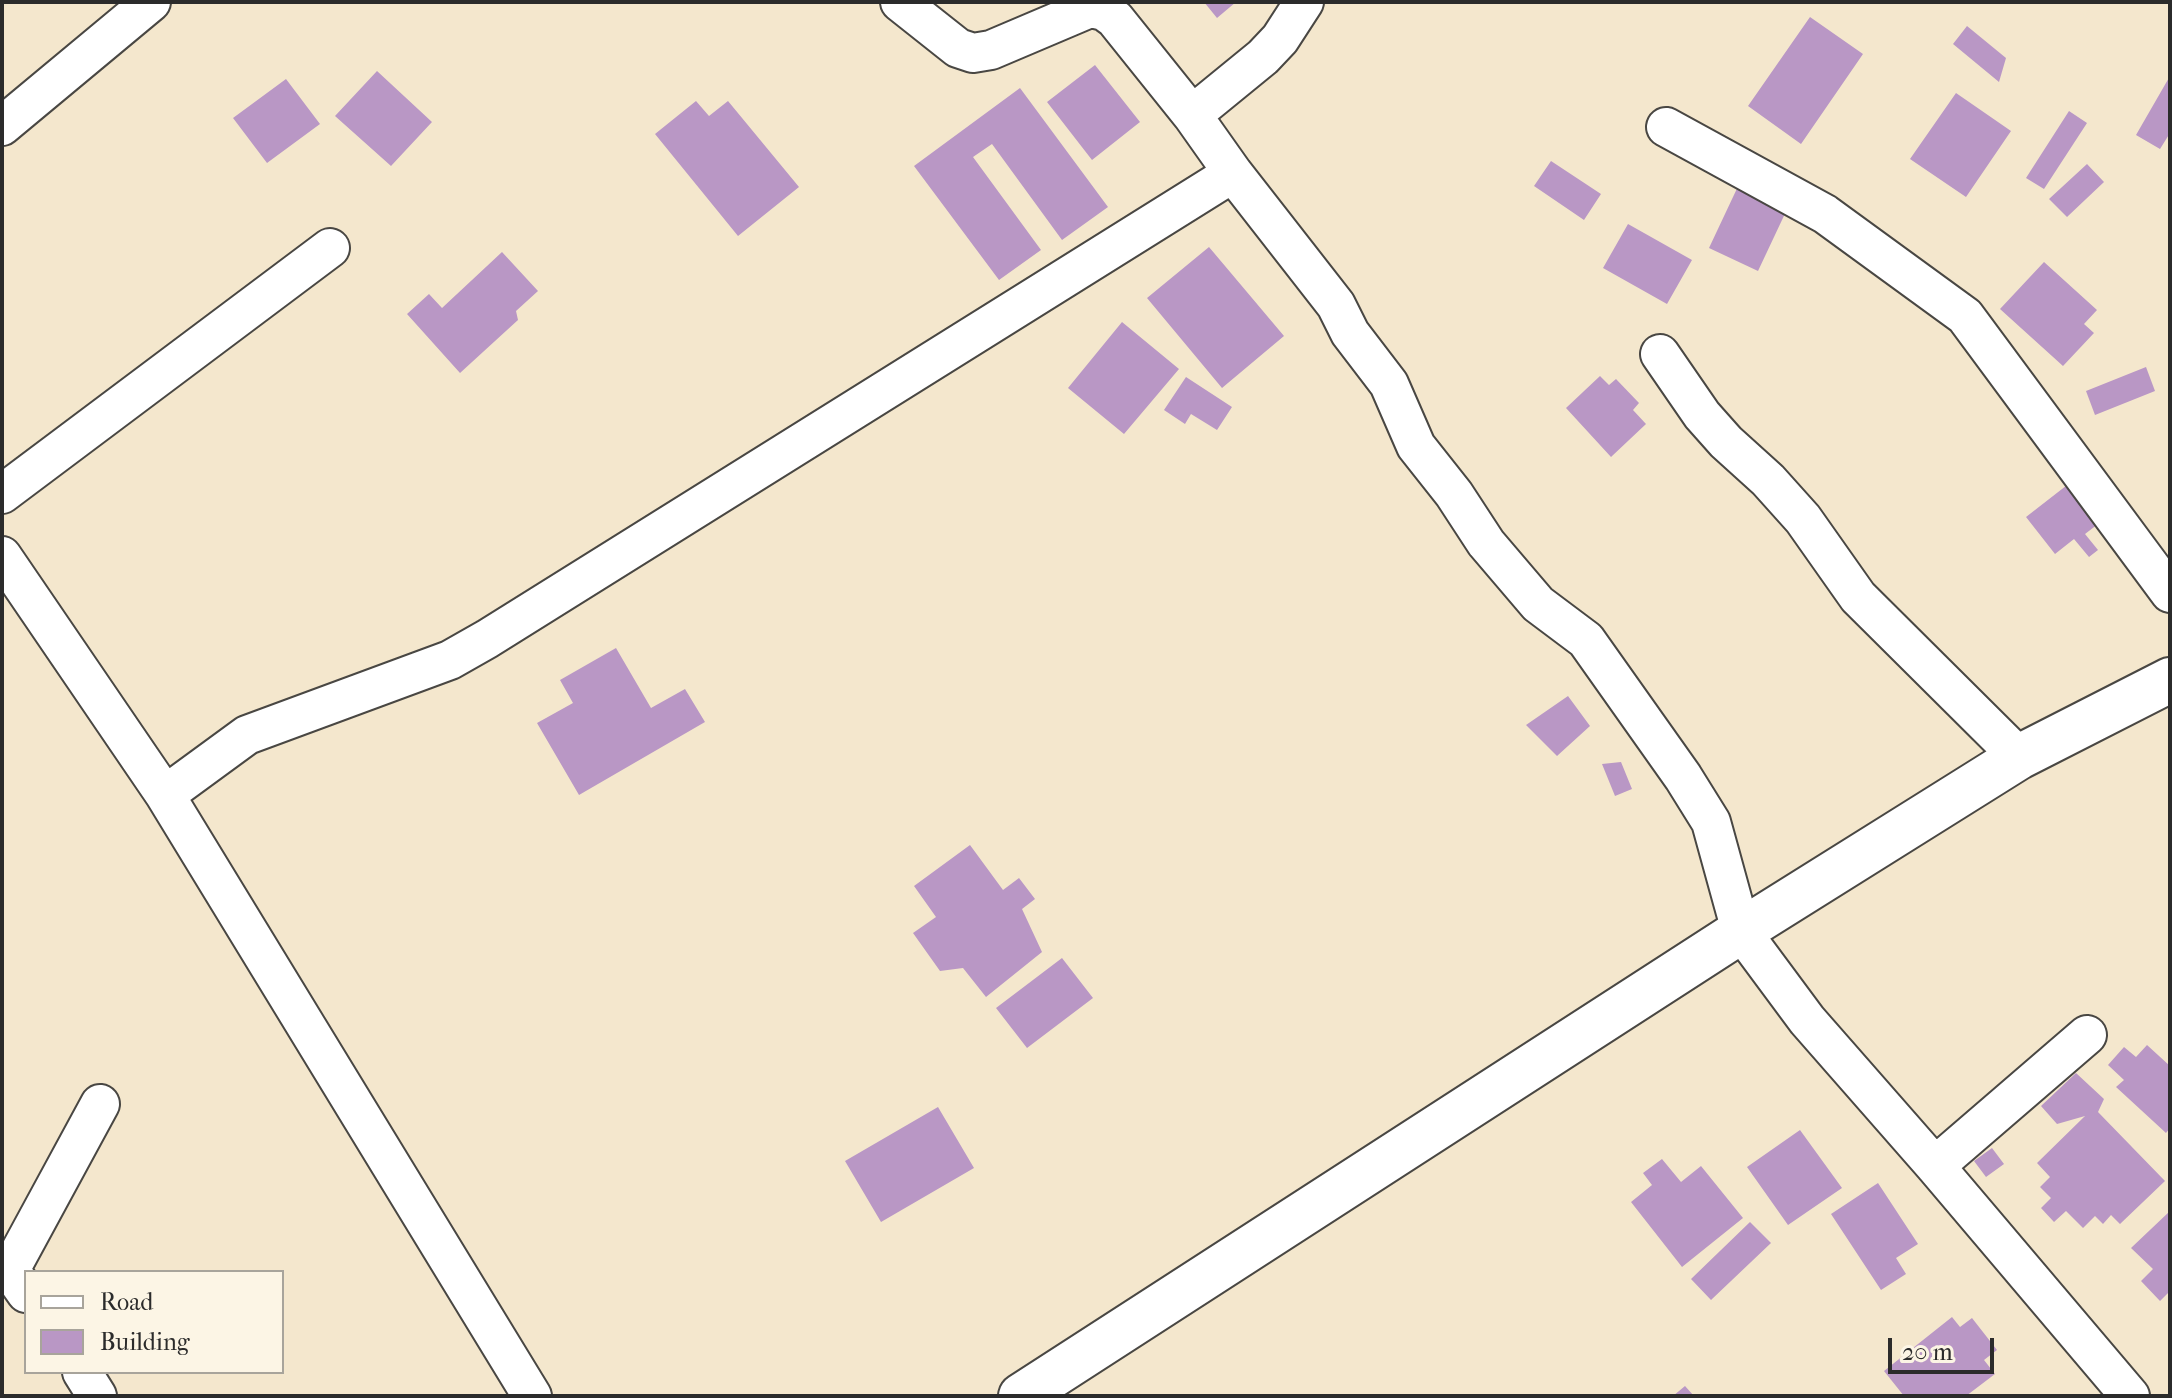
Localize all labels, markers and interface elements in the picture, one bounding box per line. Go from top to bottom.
legend [24,1270,284,1374]
text: Road [100,1288,153,1316]
scale bar [1892,1322,1998,1372]
text: Building [100,1328,190,1356]
text: 20 m [1902,1338,1953,1366]

